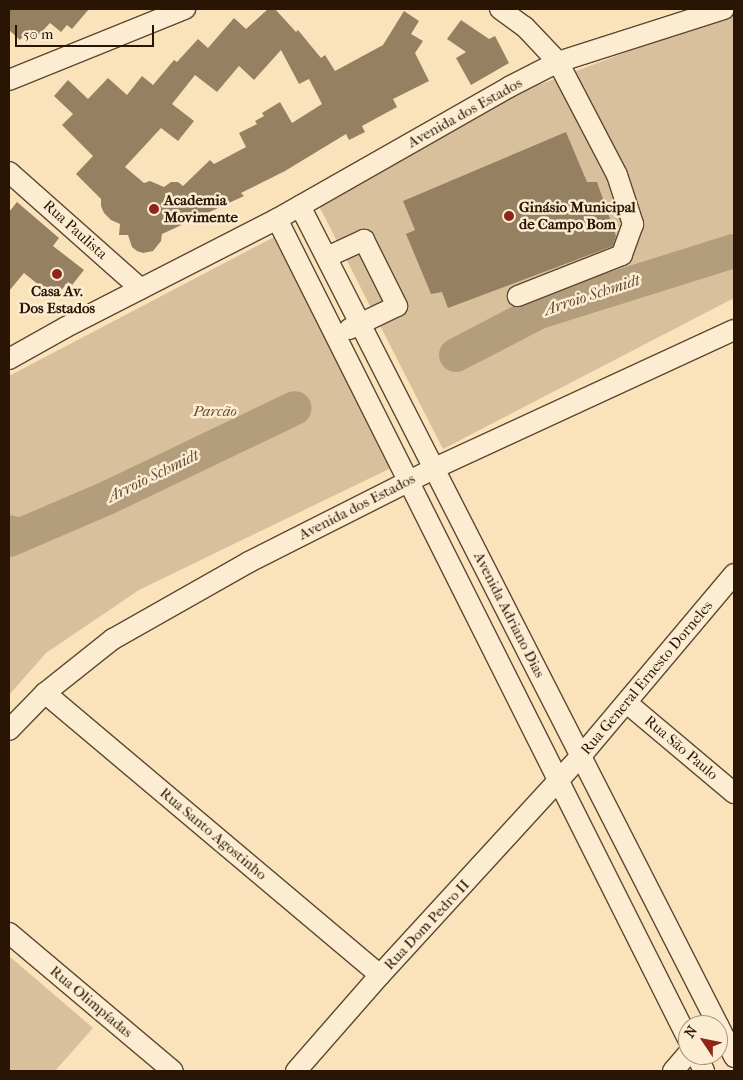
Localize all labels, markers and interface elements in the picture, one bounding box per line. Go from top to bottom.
scale bar [18,15,156,47]
text: 50 m [23,25,53,43]
street label: Avenida dos Estados [405,74,525,152]
place label: Academia Movimente [164,191,238,226]
street label: Rua Paulista [39,197,111,263]
place label: Ginásio Municipal de Campo Bom [519,198,636,233]
marker: Academia Movimente [148,203,160,215]
marker: Ginásio Municipal de Campo Bom [503,210,515,222]
marker: Casa Av. Dos Estados [51,268,63,280]
water label: Arroio Schmidt [542,271,642,319]
place label: Casa Av. Dos Estados [19,282,95,317]
park label: Parcão [193,403,237,421]
water label: Arroio Schmidt [104,446,202,506]
street label: Avenida dos Estados [296,470,418,544]
street label: Avenida Adriano Dias [469,549,549,681]
street label: Rua General Ernesto Dorneles [577,597,717,759]
street label: Rua São Paulo [640,712,722,784]
street label: Rua Santo Agostinho [156,784,270,884]
street label: Rua Dom Pedro II [380,876,474,974]
street label: Rua Olimpíadas [46,962,136,1042]
north arrow [678,1015,728,1065]
text: N [681,1023,701,1041]

